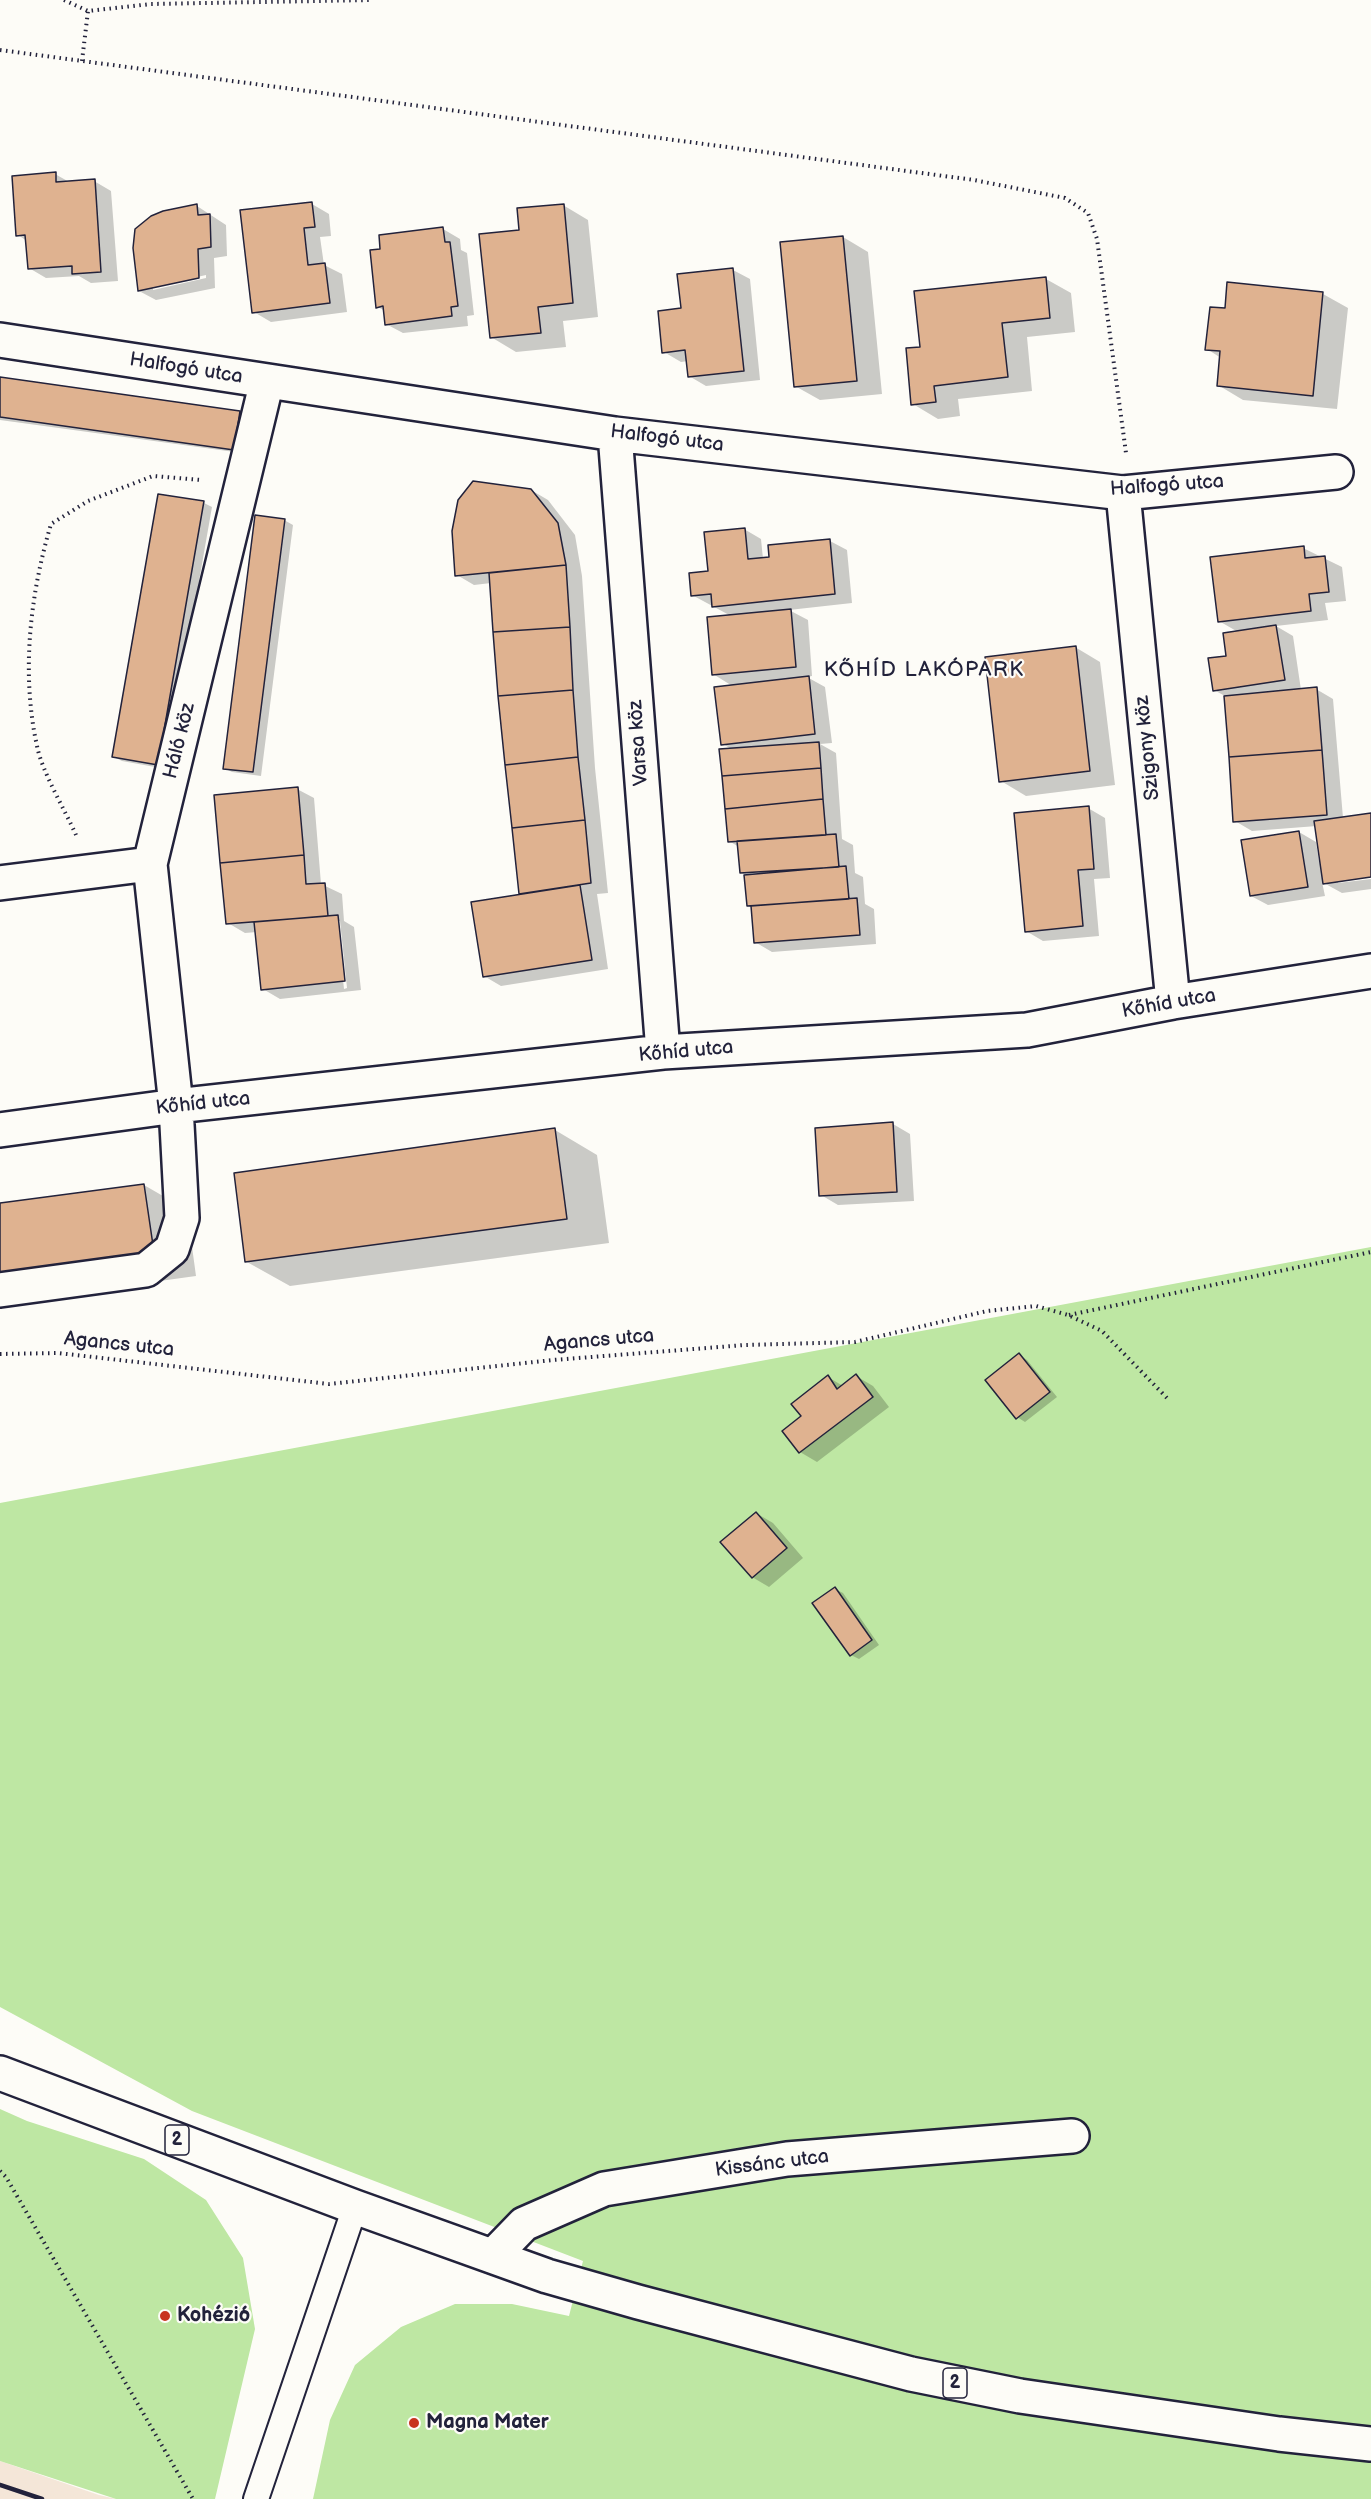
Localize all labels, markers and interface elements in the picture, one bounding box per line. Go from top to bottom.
street label: Halfogó utca [128,348,244,390]
street label: Halfogó utca [609,420,725,458]
street label: Halfogó utca [1109,470,1225,502]
district label: KŐHÍD LAKÓPARK [824,658,1024,684]
street label: Szigony köz [1131,694,1165,802]
street label: Varsa köz [624,699,654,787]
street label: Háló köz [159,701,201,781]
street label: Kőhíd utca [1120,984,1218,1024]
street label: Kőhíd utca [638,1036,734,1068]
street label: Kőhíd utca [154,1087,252,1121]
street label: Agancs utca [543,1324,655,1358]
street label: Agancs utca [63,1327,175,1363]
road number: 2 [165,2125,189,2155]
street label: Kissánc utca [714,2145,830,2183]
place label: Kohézió [177,2304,250,2328]
marker: Kohézió [158,2309,172,2323]
road number: 2 [943,2368,967,2398]
place label: Magna Mater [426,2411,549,2435]
marker: Magna Mater [407,2416,421,2430]

